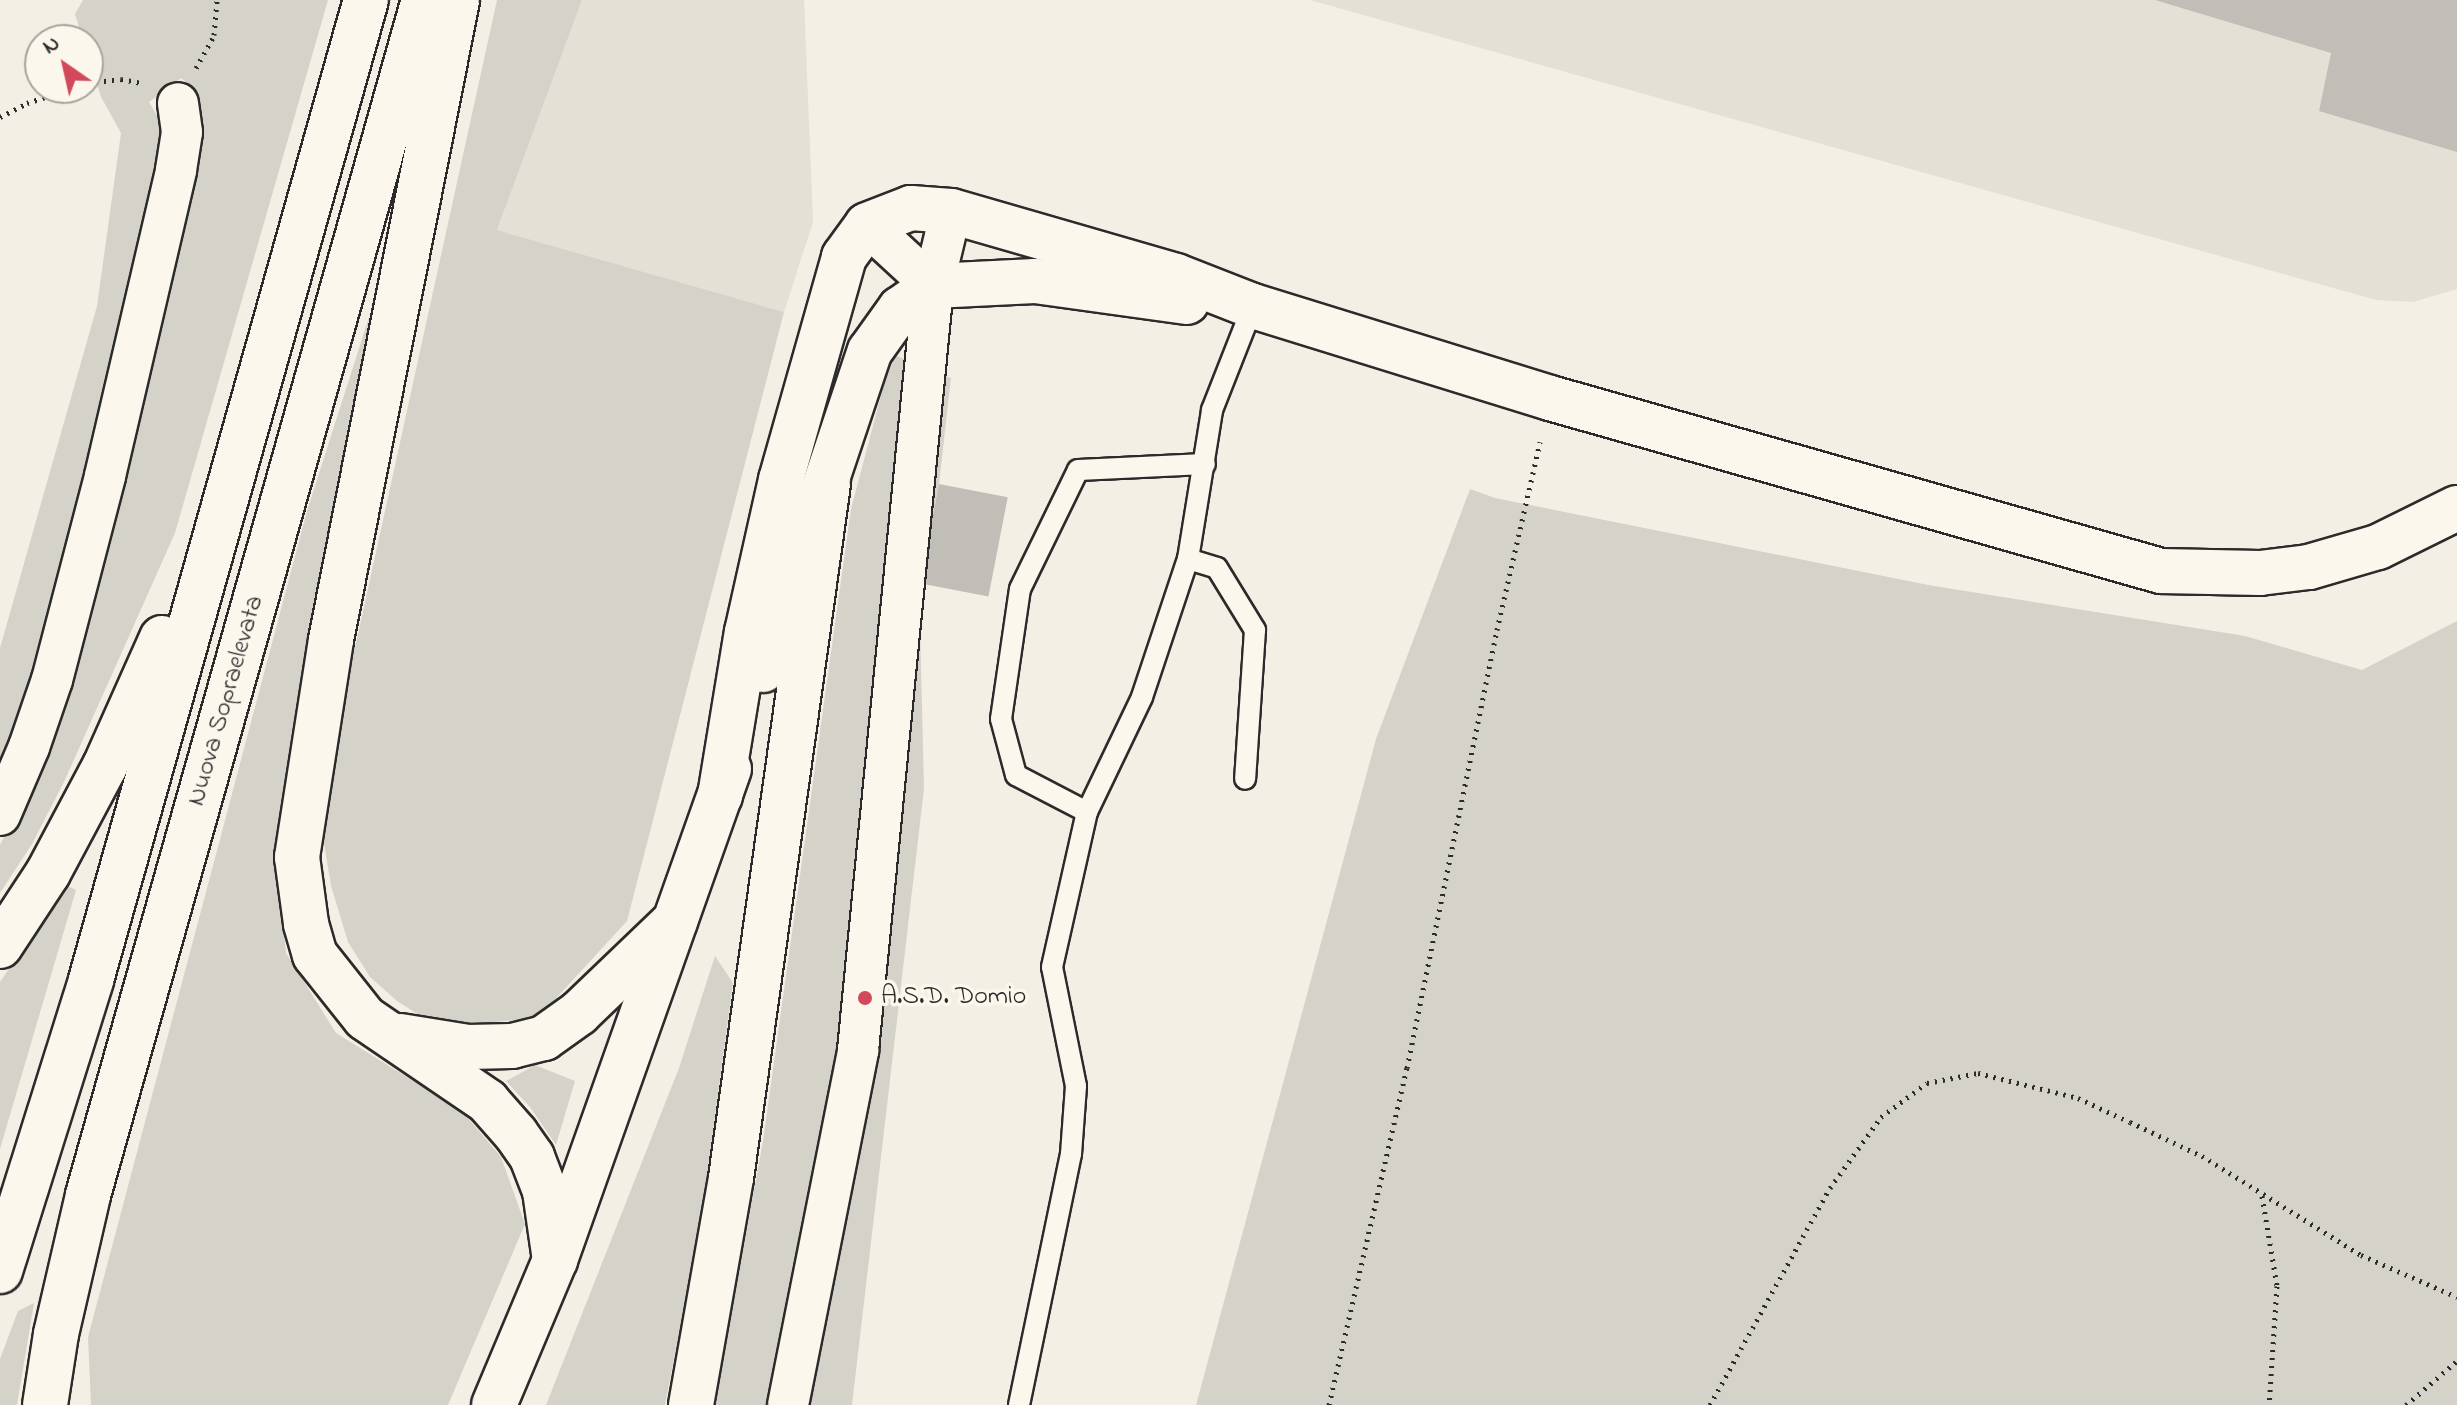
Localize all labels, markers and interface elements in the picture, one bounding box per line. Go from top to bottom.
north arrow [24,24,104,104]
text: N [37,28,67,63]
street label: Nuova Sopraelevata [182,592,272,810]
place label: A.S.D. Domio [881,982,1026,1014]
marker: A.S.D. Domio [856,989,874,1007]

